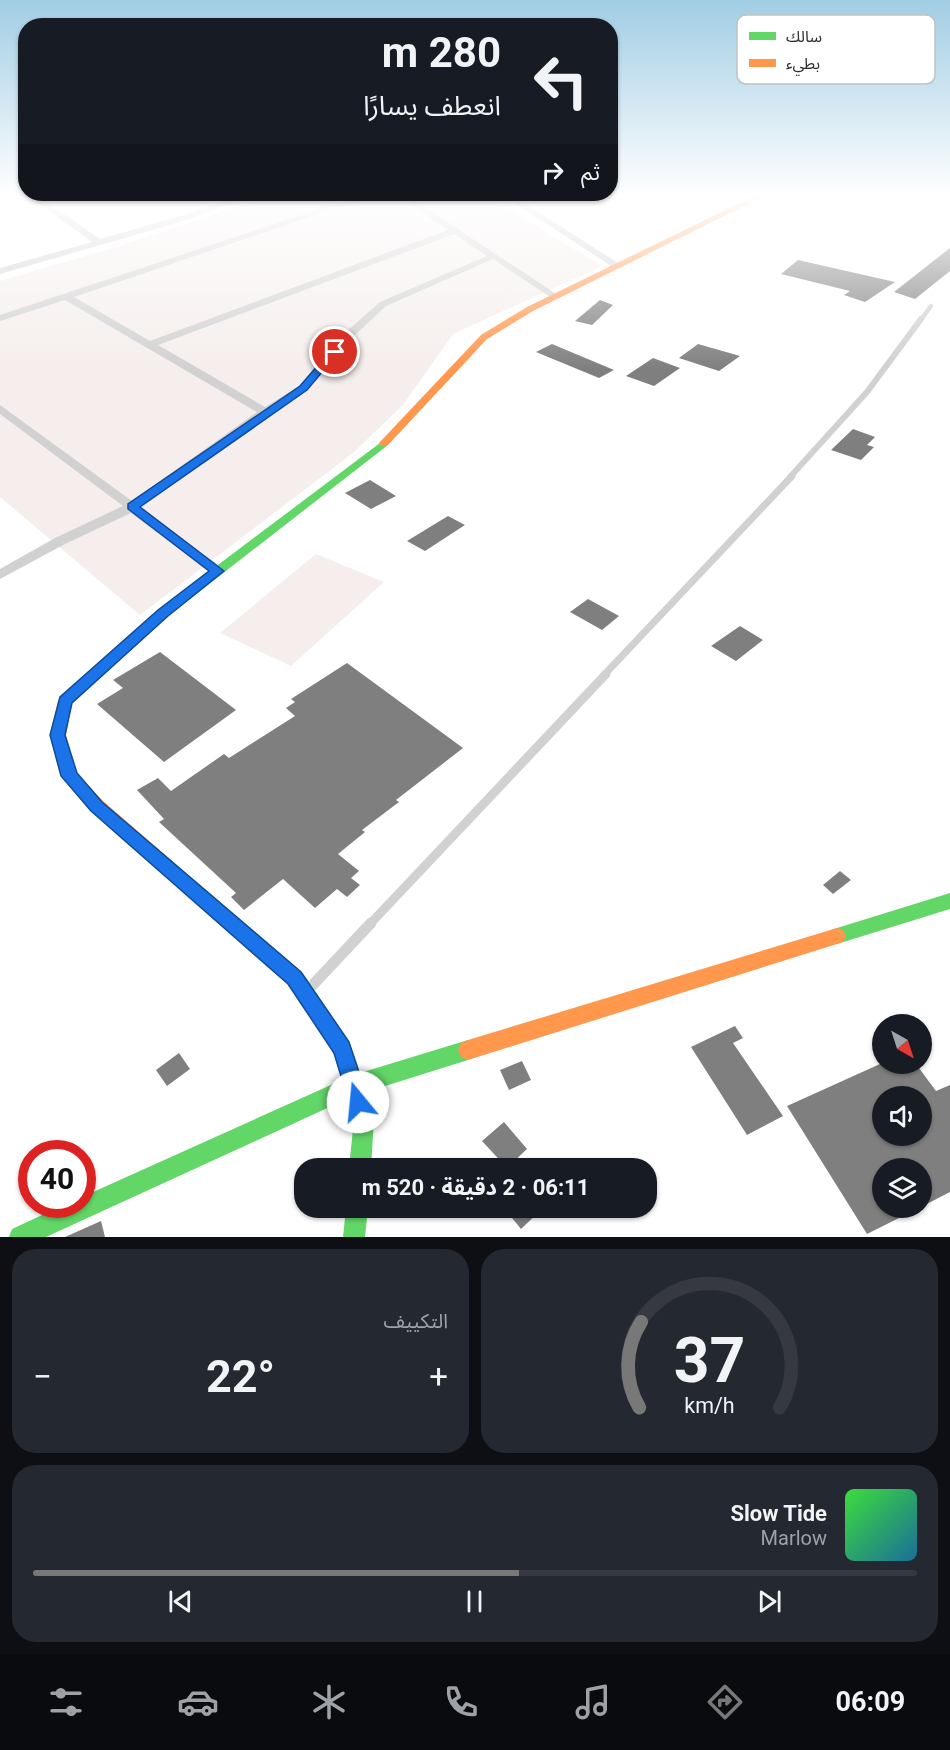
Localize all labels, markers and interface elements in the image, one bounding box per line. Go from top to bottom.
legend [737,15,935,84]
text: سالك [786,27,822,46]
text: 280 m [382,28,501,77]
icon: left [522,42,600,120]
text: بطيء [786,54,820,76]
text: انعطف يسارًا [363,90,501,122]
icon: right [536,156,569,189]
text: ثم [581,160,600,185]
pin [309,326,360,377]
icon: arrive [318,335,351,368]
north arrow [872,1014,932,1074]
map controls [872,1014,932,1218]
position arrow [326,1070,390,1134]
button: sound [872,1086,932,1146]
speed limit sign: 40 [18,1140,96,1218]
button: layers [872,1158,932,1218]
text: 06:11 · 2 دقيقة · 520 m [362,1175,589,1200]
text: التكييف [384,1309,448,1333]
text: 37 [674,1324,745,1397]
text: 22° [206,1350,275,1403]
text: − [33,1357,52,1396]
text: + [429,1357,448,1396]
text: km/h [684,1393,735,1418]
text: Slow Tide [730,1501,827,1526]
text: Marlow [761,1526,827,1550]
icon: previous [164,1585,197,1618]
icon: pause [458,1585,491,1618]
icon: next [753,1585,786,1618]
icon: filters [45,1681,87,1723]
icon: car [177,1681,219,1723]
icon: climate [308,1681,350,1723]
icon: phone [440,1681,482,1723]
icon: music [572,1681,614,1723]
icon: directions [704,1681,746,1723]
text: 06:09 [836,1686,905,1718]

